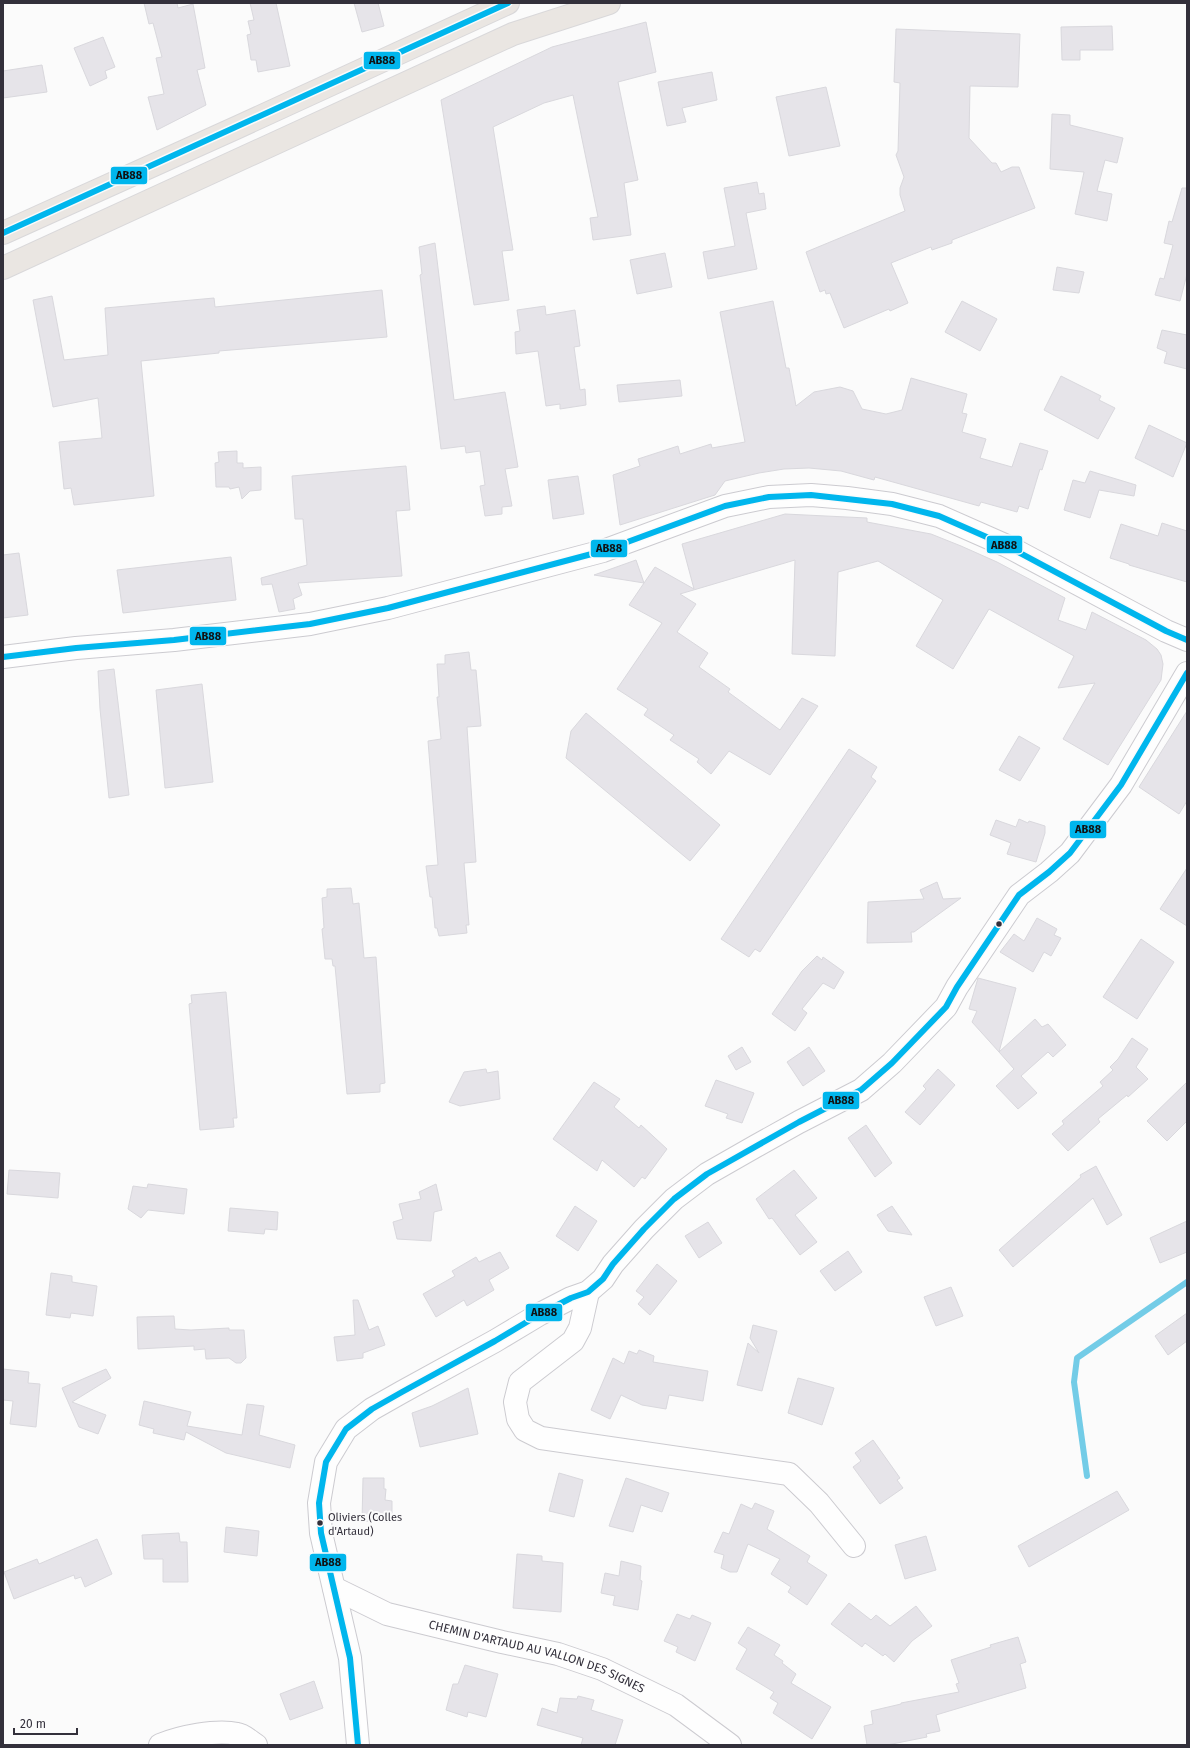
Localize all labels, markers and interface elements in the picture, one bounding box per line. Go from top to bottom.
line badge: AB88 [363,51,401,70]
text: AB88 [368,54,396,67]
line badge: AB88 [110,166,148,185]
text: AB88 [115,169,143,182]
line badge: AB88 [986,535,1023,554]
line badge: AB88 [590,539,628,558]
text: AB88 [990,539,1018,552]
text: AB88 [595,542,623,555]
line badge: AB88 [189,626,227,646]
text: AB88 [194,630,222,643]
line badge: AB88 [1069,820,1107,839]
text: AB88 [1074,823,1102,836]
unlabelled marker [994,919,1004,929]
line badge: AB88 [822,1091,860,1110]
text: AB88 [827,1094,855,1107]
line badge: AB88 [525,1303,563,1322]
text: AB88 [530,1306,558,1319]
place label: Oliviers (Colles d'Artaud) [328,1511,402,1538]
marker: Oliviers (Colles d'Artaud) [315,1518,325,1528]
line badge: AB88 [309,1553,347,1572]
text: AB88 [314,1556,342,1569]
street label: CHEMIN D'ARTAUD AU VALLON DES SIGNES [427,1617,647,1696]
scale bar [14,1710,77,1736]
text: 20 m [20,1717,46,1731]

